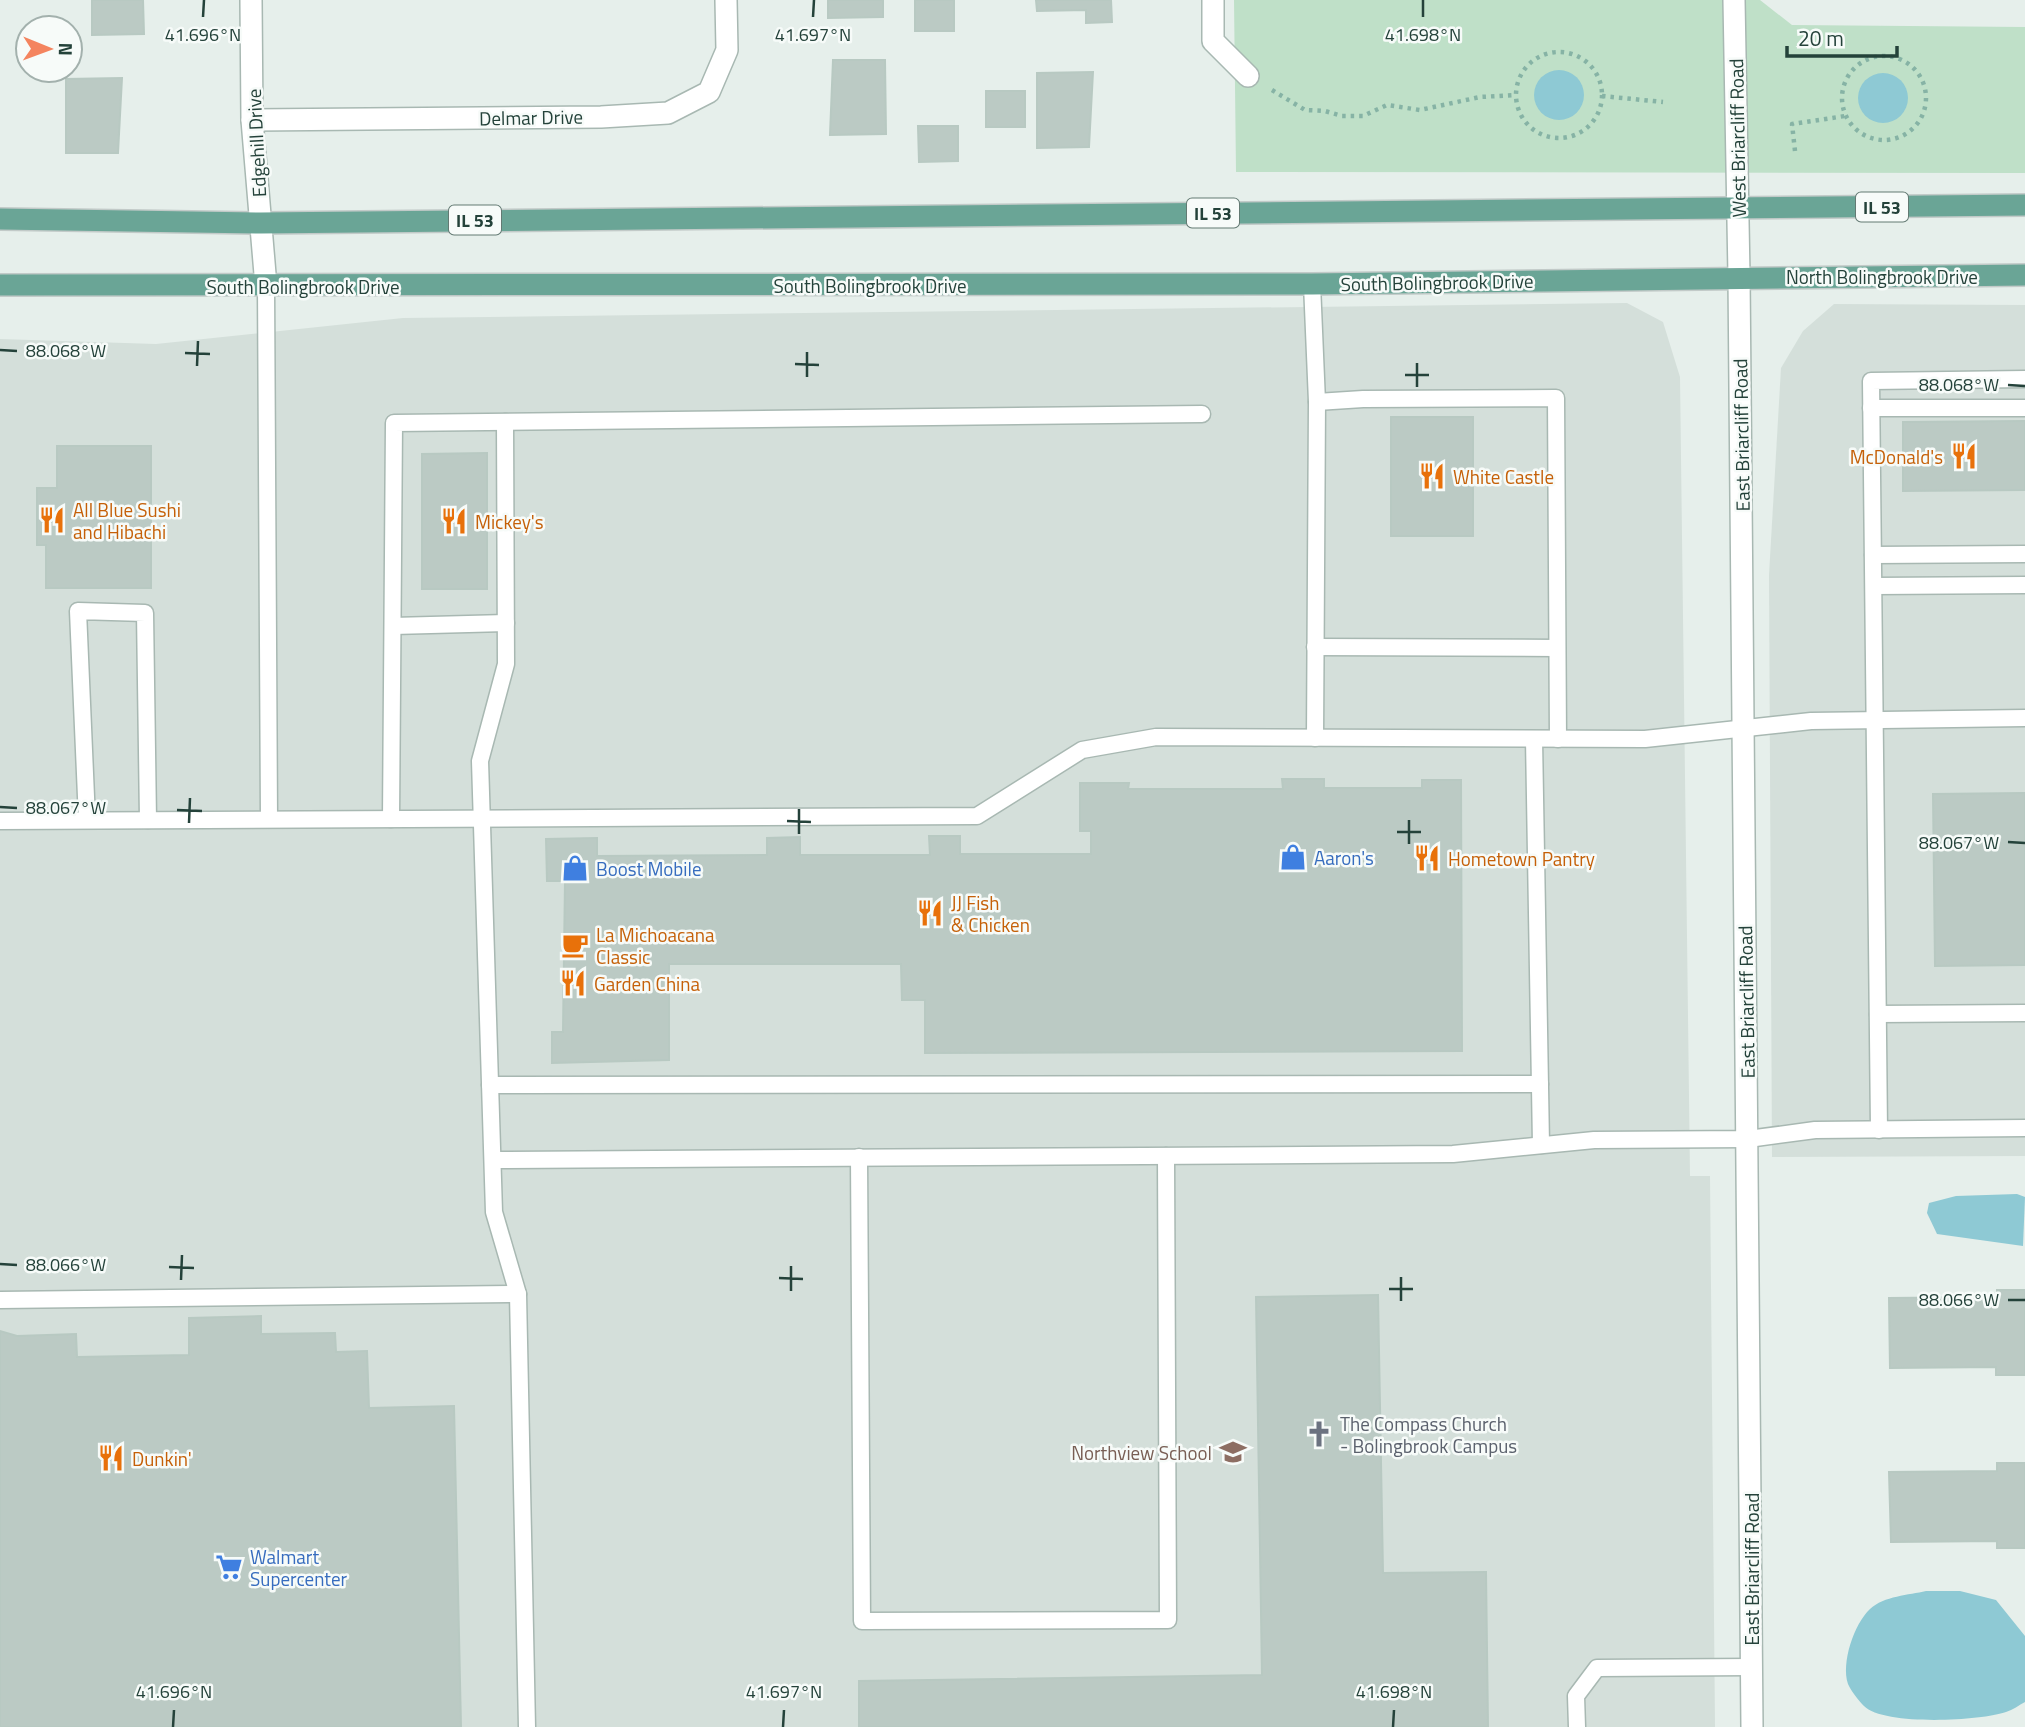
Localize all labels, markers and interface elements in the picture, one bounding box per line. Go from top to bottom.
north arrow [14,14,84,84]
scale bar [1787,14,1897,58]
text: 41.696°N [165,21,241,48]
text: 41.697°N [775,21,851,48]
text: 41.698°N [1385,21,1461,48]
text: 20 m [1798,22,1844,54]
text: N [52,42,81,56]
street label: West Briarcliff Road [1721,58,1753,218]
street label: Edgehill Drive [239,88,273,198]
street label: Delmar Drive [479,102,583,132]
road number: IL 53 [1856,192,1908,222]
road number: IL 53 [1187,198,1239,228]
road number: IL 53 [449,205,501,234]
street label: North Bolingbrook Drive [1786,262,1978,291]
street label: South Bolingbrook Drive [1340,266,1534,298]
street label: South Bolingbrook Drive [773,271,967,300]
street label: South Bolingbrook Drive [206,272,400,301]
text: 88.068°W [26,337,106,364]
street label: East Briarcliff Road [1725,358,1757,512]
text: 88.068°W [1919,371,1999,398]
restaurant icon: McDonald's [1949,441,1979,471]
place label: McDonald's [1850,442,1943,471]
restaurant icon: White Castle [1417,461,1447,491]
place label: White Castle [1453,462,1554,491]
place label: All Blue Sushi and Hibachi [73,495,181,546]
restaurant icon: All Blue Sushi and Hibachi [37,505,67,535]
restaurant icon: Mickey's [439,506,469,536]
place label: Mickey's [475,507,544,536]
text: 88.067°W [26,794,106,821]
text: 88.067°W [1919,829,1999,856]
shop icon: Aaron's [1278,842,1308,872]
place label: Aaron's [1314,843,1374,872]
restaurant icon: Hometown Pantry [1412,843,1442,873]
place label: Hometown Pantry [1448,844,1595,873]
shop icon: Boost Mobile [560,853,590,883]
place label: Boost Mobile [596,854,702,883]
place label: JJ Fish & Chicken [951,888,1030,939]
restaurant icon: JJ Fish & Chicken [915,898,945,928]
place label: La Michoacana Classic [596,920,715,971]
street label: East Briarcliff Road [1730,925,1762,1079]
cafe icon: La Michoacana Classic [560,930,590,960]
restaurant icon: Garden China [558,968,588,998]
place label: Garden China [594,969,700,998]
text: 88.066°W [26,1251,106,1278]
text: 88.066°W [1919,1286,1999,1313]
place label: The Compass Church - Bolingbrook Campus [1340,1409,1517,1460]
church icon: The Compass Church - Bolingbrook Campus [1304,1419,1334,1449]
school or university icon: Northview School [1218,1437,1248,1467]
place label: Northview School [1071,1438,1212,1467]
restaurant icon: Dunkin' [96,1443,126,1473]
place label: Dunkin' [132,1444,192,1473]
street label: East Briarcliff Road [1737,1493,1766,1645]
place label: Walmart Supercenter [250,1542,348,1593]
supermarket icon: Walmart Supercenter [214,1552,244,1582]
text: 41.696°N [136,1678,212,1705]
text: 41.697°N [746,1678,822,1705]
text: 41.698°N [1356,1678,1432,1705]

